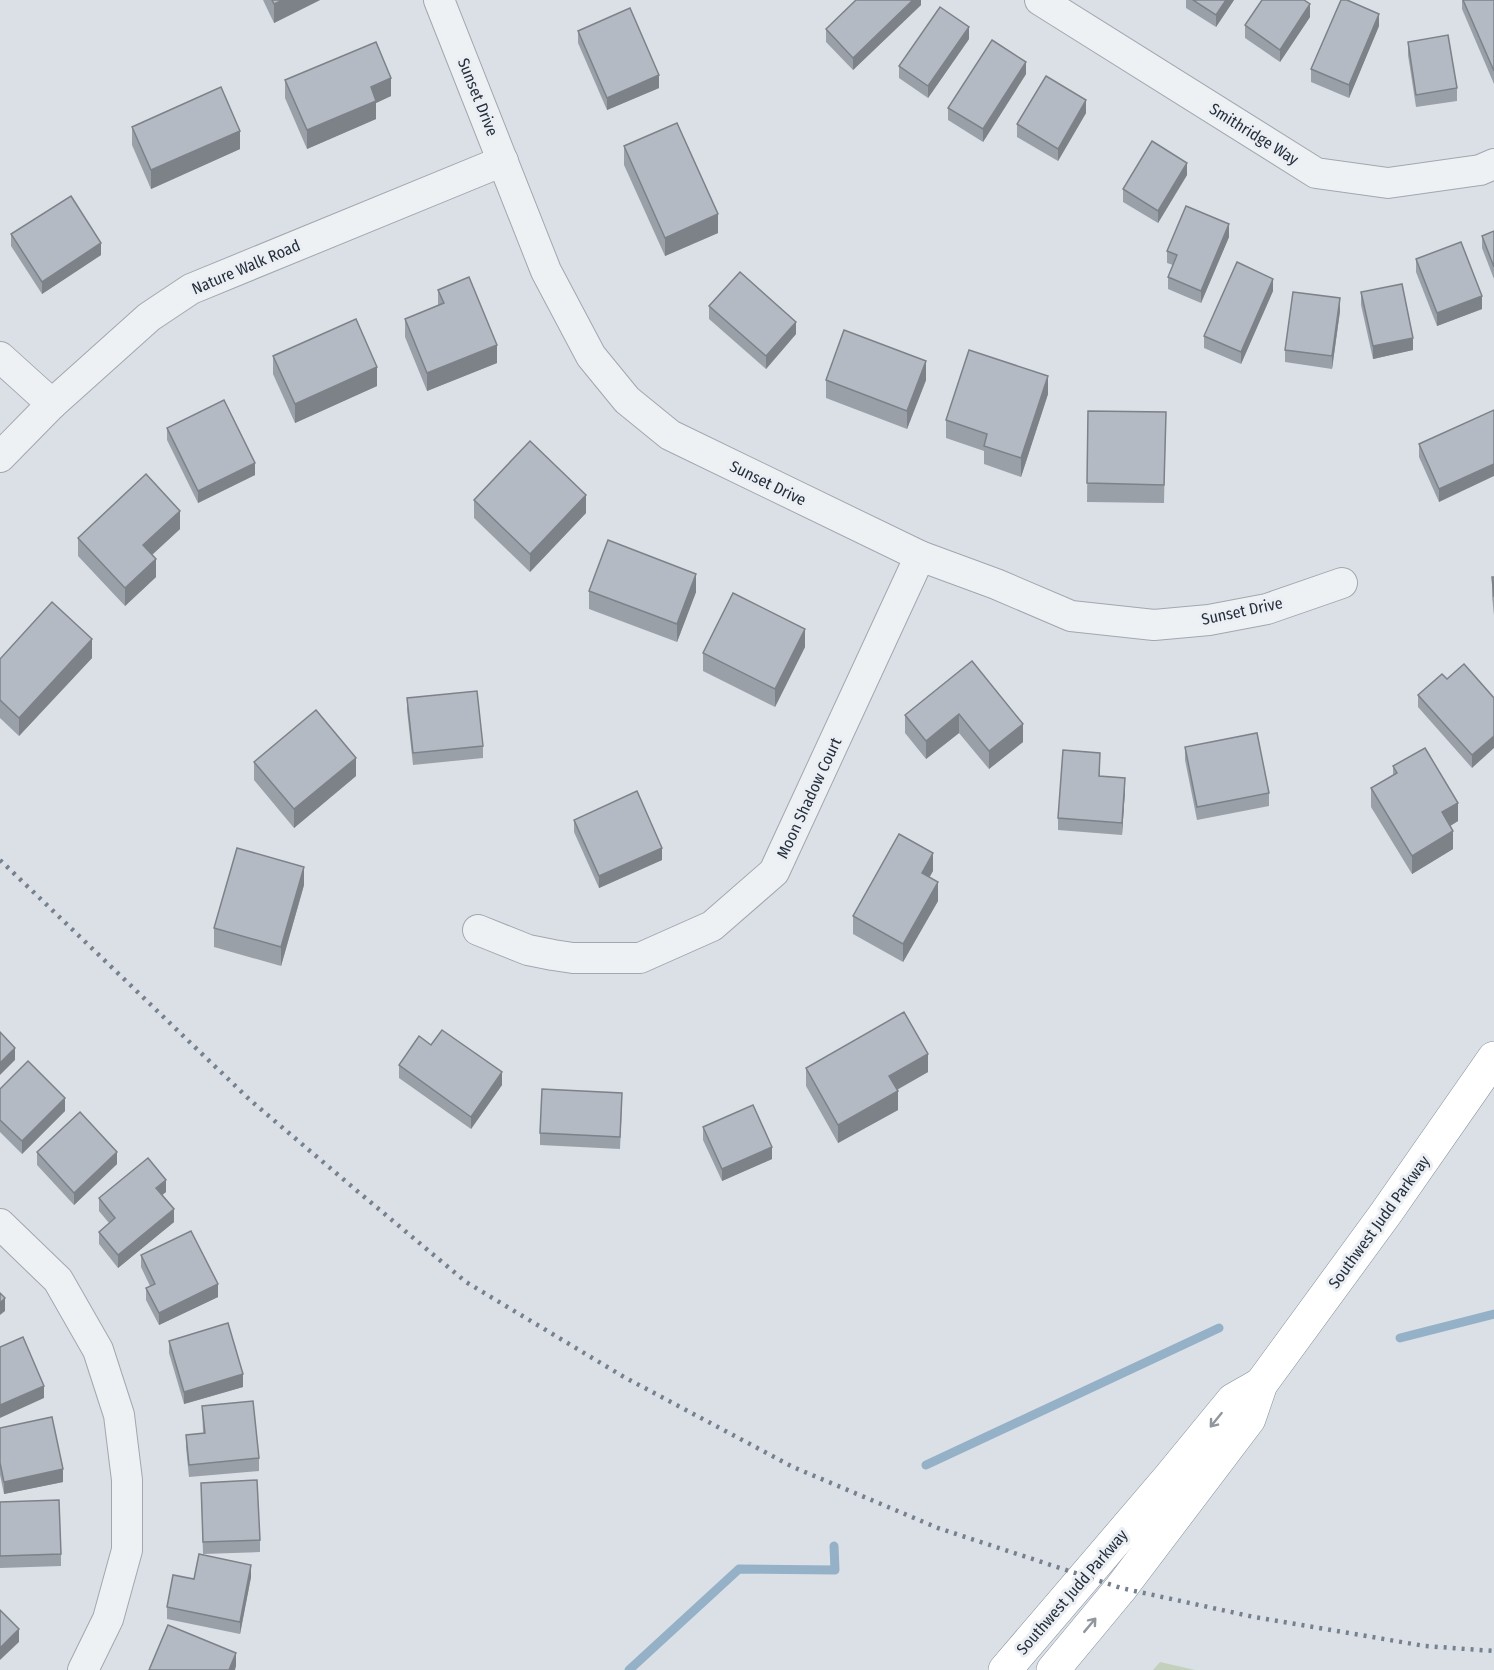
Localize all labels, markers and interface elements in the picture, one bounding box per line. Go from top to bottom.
street label: Sunset Drive [454,55,502,139]
street label: Smithridge Way [1206,99,1303,169]
street label: Nature Walk Road [189,236,303,298]
street label: Sunset Drive [727,456,809,510]
street label: Sunset Drive [1200,593,1284,629]
street label: Moon Shadow Court [773,734,846,861]
street label: Southwest Judd Parkway [1324,1151,1434,1292]
one-way arrow [1210,1412,1223,1428]
street label: Southwest Judd Parkway [1012,1525,1132,1658]
one-way arrow [1084,1617,1097,1633]

